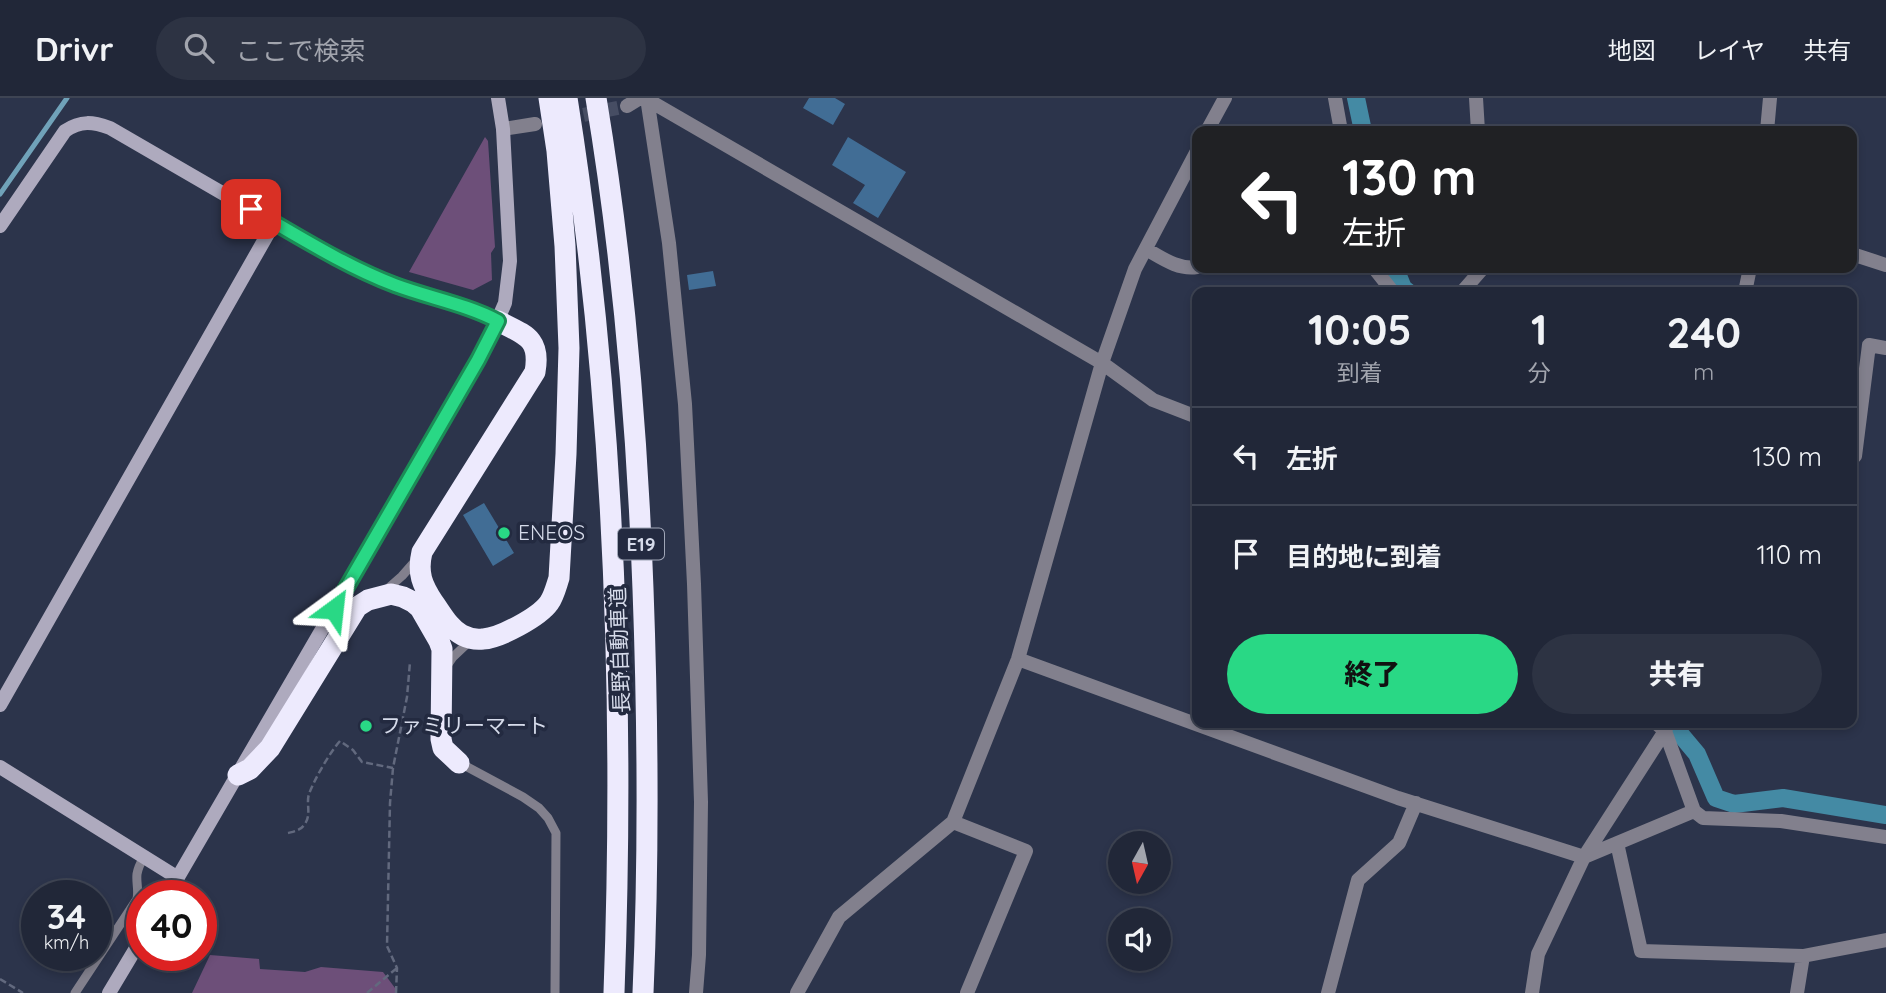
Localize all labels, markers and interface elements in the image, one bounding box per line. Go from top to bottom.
search box [156,17,646,80]
text: Drivr [35,28,114,69]
icon: search [180,29,218,67]
text: ここで検索 [236,34,366,67]
text: 地図 [1608,35,1656,65]
text: レイヤ [1694,35,1765,65]
text: 共有 [1803,35,1851,65]
text: 130 m [1342,146,1476,207]
icon: left [1227,154,1318,245]
pin [221,179,281,239]
icon: arrive [232,190,270,228]
text: 左折 [1342,212,1406,252]
text: 10:05 [1308,303,1412,356]
text: 1 [1531,303,1547,356]
text: 240 [1667,306,1741,359]
text: m [1693,357,1714,386]
text: 到着 [1337,358,1383,387]
text: 分 [1528,358,1551,387]
icon: left [1227,437,1265,475]
text: 130 m [1752,440,1822,473]
text: 左折 [1286,442,1338,475]
place label: ENEOS [518,519,585,545]
marker: ENEOS [496,525,512,541]
road number: E19 [618,528,664,560]
icon: arrive [1227,535,1265,573]
text: 110 m [1756,538,1822,571]
text: 目的地に到着 [1286,540,1442,573]
position arrow [297,572,371,646]
street label: 長野自動車道 [604,587,634,713]
button: 終了 [1227,634,1518,714]
button: 共有 [1532,634,1822,714]
place label: ファミリーマート [380,712,548,738]
marker: ファミリーマート [358,718,374,734]
north arrow [1108,831,1171,894]
map controls [1108,831,1171,971]
speed limit sign: 40 [126,880,217,971]
text: 34 [47,894,86,938]
button: sound [1108,908,1171,971]
text: km/h [44,931,89,954]

